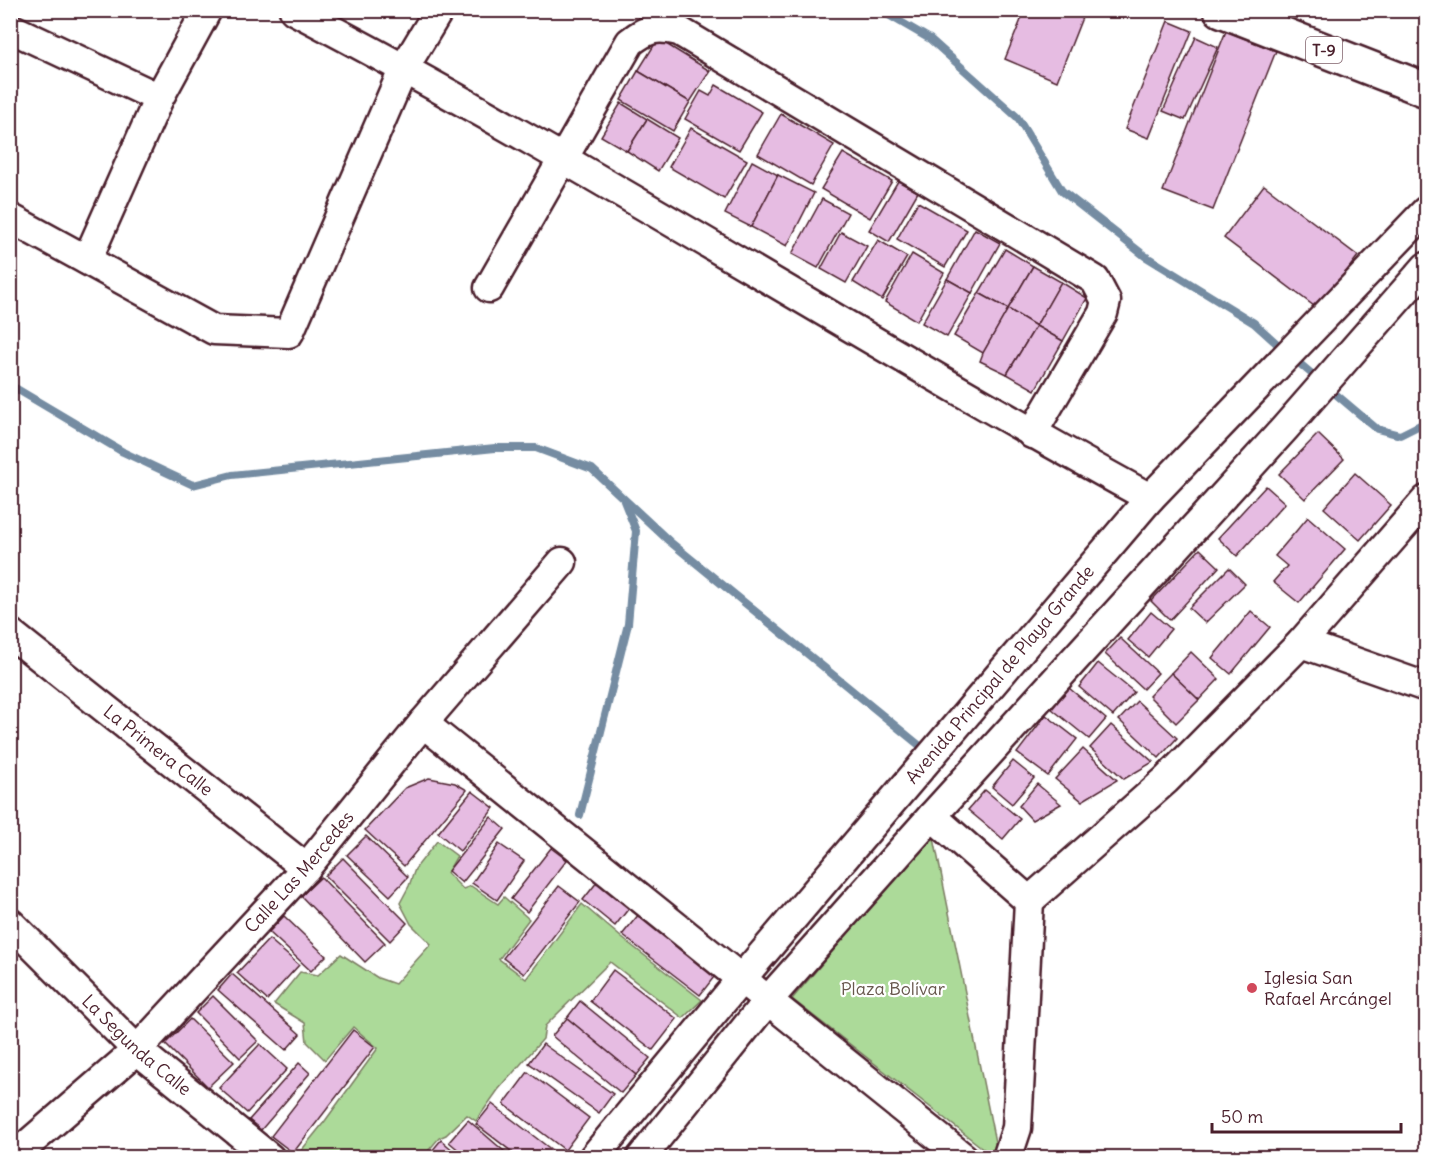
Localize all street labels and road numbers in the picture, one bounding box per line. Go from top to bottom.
road number: T-9 [1306,37,1342,63]
street label: Avenida Principal de Playa Grande [900,560,1099,788]
street label: La Primera Calle [99,700,218,801]
street label: Calle Las Mercedes [239,806,358,938]
street label: La Segunda Calle [77,989,196,1100]

